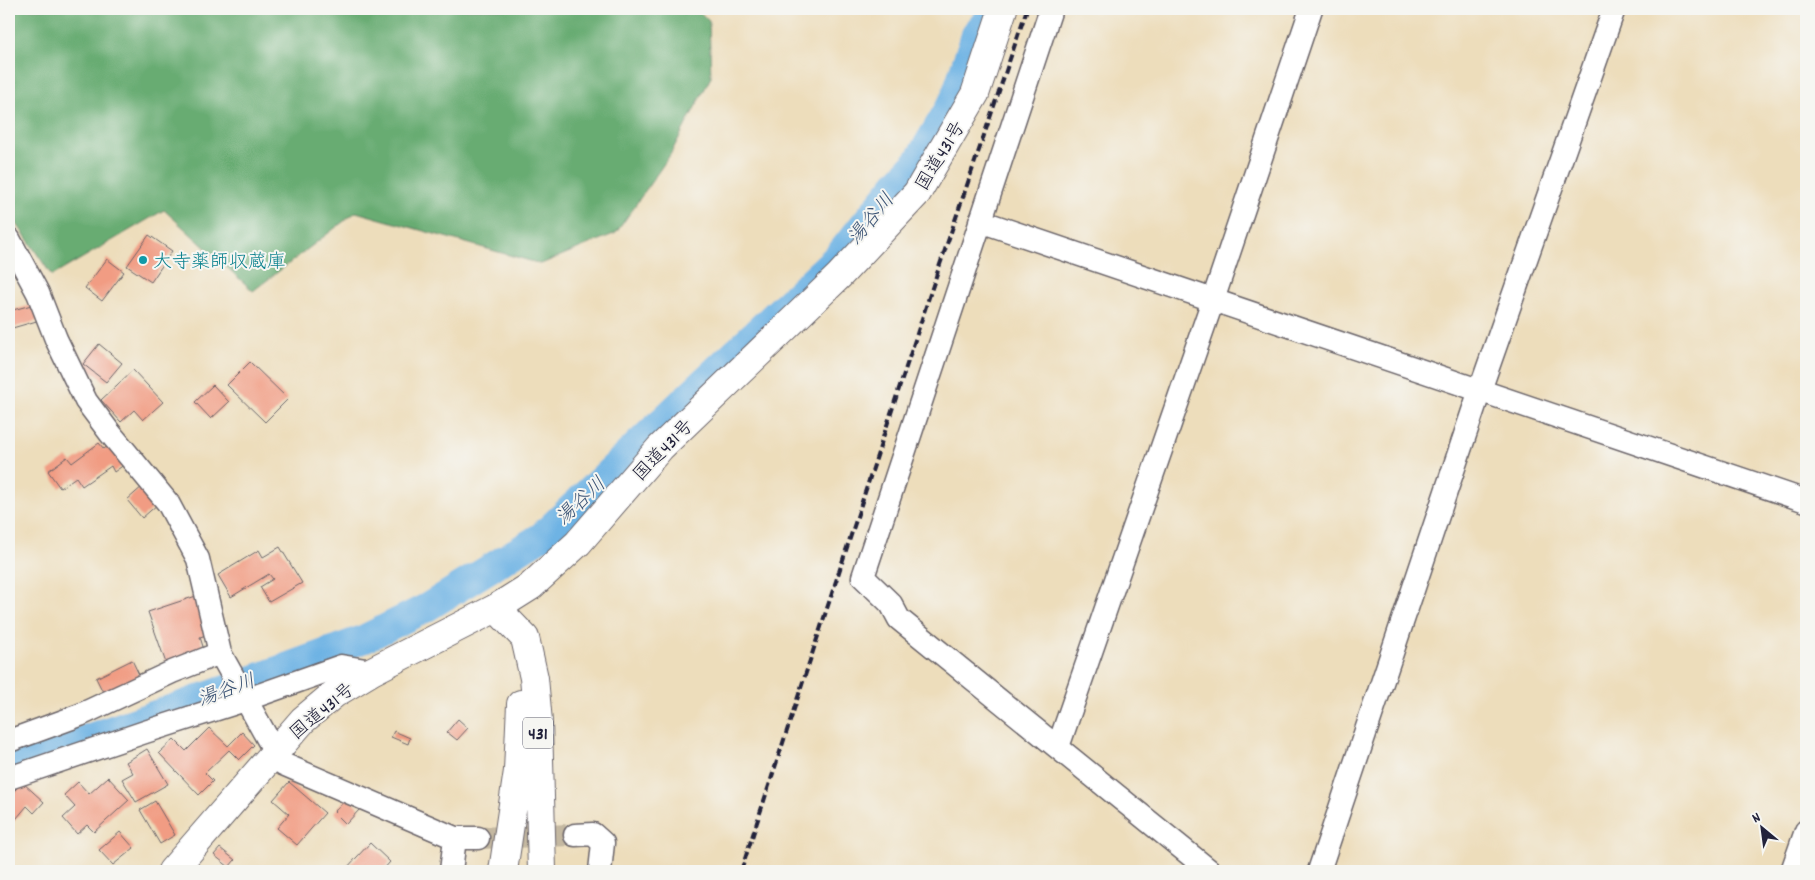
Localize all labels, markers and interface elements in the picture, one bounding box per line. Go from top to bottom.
street label: 国道431号 [910,117,974,197]
water label: 湯谷川 [842,188,902,252]
place label: 大寺薬師収蔵庫 [153,250,286,277]
marker: 大寺薬師収蔵庫 [137,254,149,266]
street label: 国道431号 [628,414,701,489]
water label: 湯谷川 [551,471,614,533]
water label: 湯谷川 [194,668,260,715]
street label: 国道431号 [285,677,362,748]
road number: 431 [523,718,553,748]
north arrow [1738,802,1788,852]
text: N [1749,808,1765,829]

